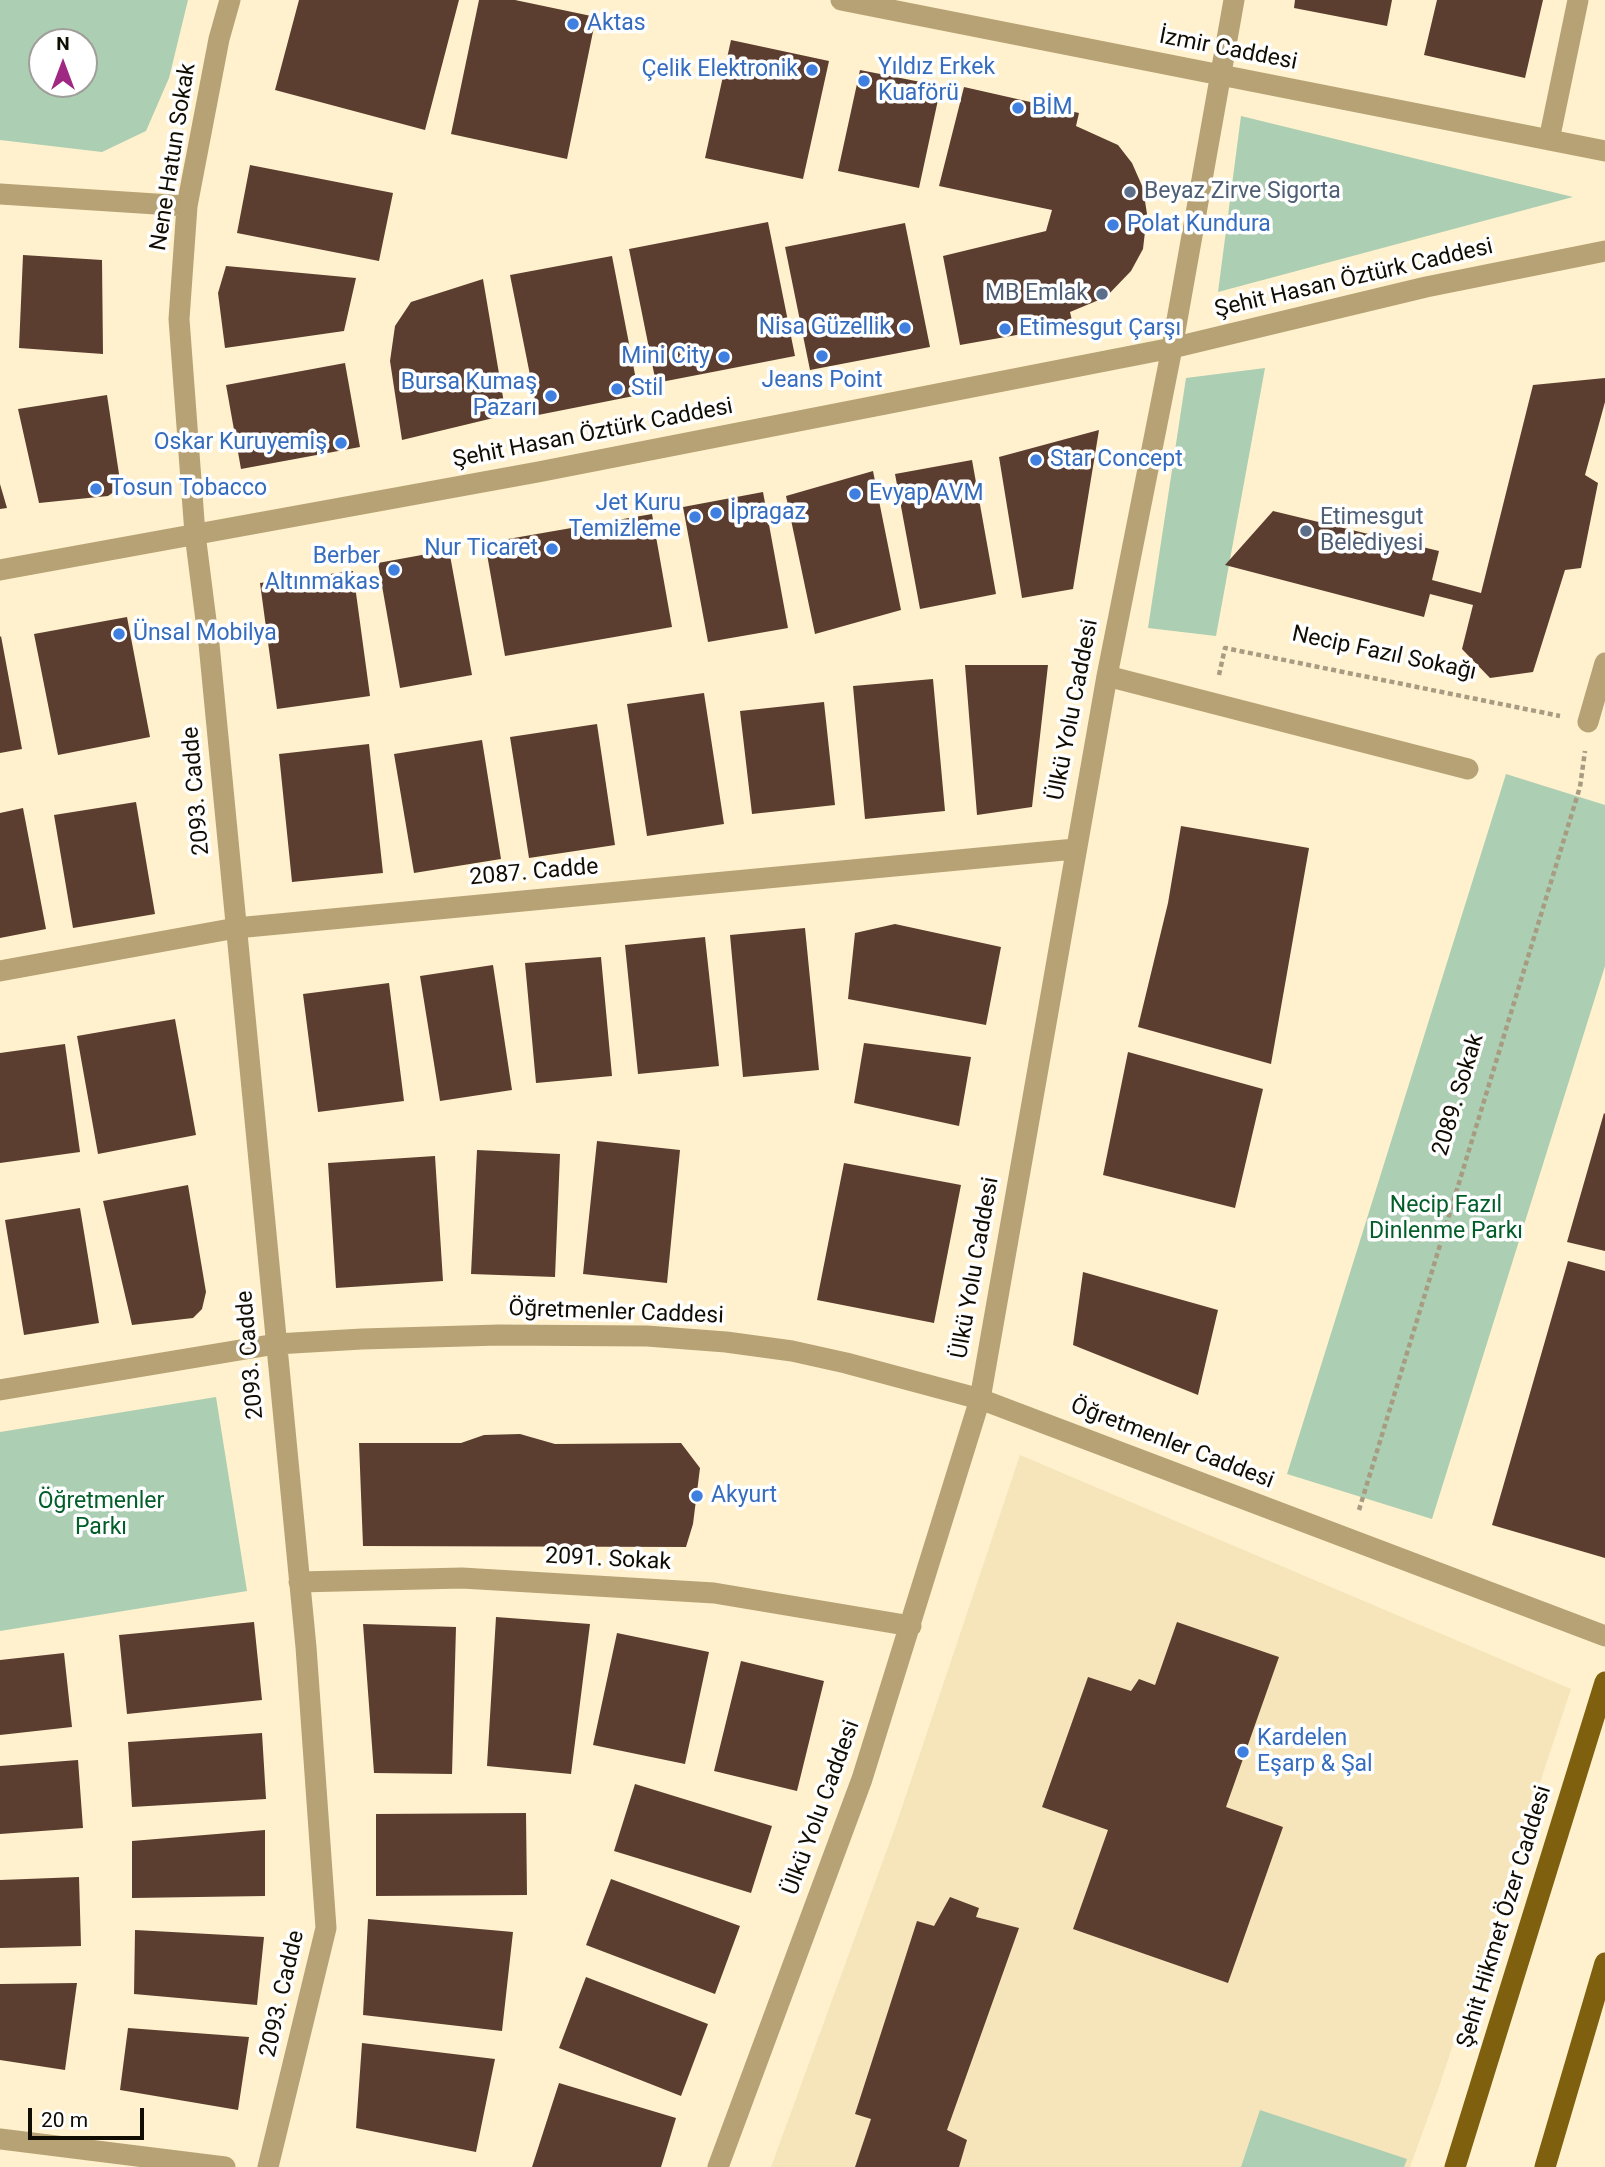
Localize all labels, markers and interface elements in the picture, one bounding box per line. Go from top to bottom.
place label: Aktas [587,10,646,38]
marker: Aktas [565,16,581,32]
street label: İzmir Caddesi [1157,23,1299,77]
north arrow [28,28,98,98]
text: N [56,32,70,55]
place label: Yıldız Erkek Kuaförü [878,54,995,108]
place label: Çelik Elektronik [642,56,798,84]
street label: Nene Hatun Sokak [146,61,202,253]
marker: Çelik Elektronik [804,62,820,78]
marker: Yıldız Erkek Kuaförü [856,73,872,89]
place label: BİM [1032,94,1073,122]
marker: BİM [1010,100,1026,116]
place label: Beyaz Zirve Sigorta [1144,178,1341,206]
marker: Beyaz Zirve Sigorta [1122,184,1138,200]
place label: Polat Kundura [1127,211,1271,239]
marker: Polat Kundura [1105,217,1121,233]
street label: Şehit Hasan Öztürk Caddesi [1212,234,1496,324]
place label: MB Emlak [985,280,1088,308]
marker: MB Emlak [1094,286,1110,302]
place label: Nisa Güzellik [759,314,891,342]
place label: Etimesgut Çarşı [1019,315,1181,343]
marker: Nisa Güzellik [897,320,913,336]
marker: Etimesgut Çarşı [997,321,1013,337]
place label: Mini City [621,343,710,371]
marker: Jeans Point [814,348,830,364]
marker: Mini City [716,349,732,365]
place label: Jeans Point [762,367,882,395]
place label: Bursa Kumaş Pazarı [401,369,537,423]
place label: Stil [631,375,663,403]
marker: Stil [609,381,625,397]
marker: Bursa Kumaş Pazarı [543,388,559,404]
street label: Şehit Hasan Öztürk Caddesi [451,393,735,475]
place label: Oskar Kuruyemiş [154,429,327,457]
marker: Oskar Kuruyemiş [333,435,349,451]
place label: Star Concept [1050,446,1183,474]
marker: Star Concept [1028,452,1044,468]
place label: Tosun Tobacco [110,475,267,503]
place label: Evyap AVM [869,480,984,508]
marker: Tosun Tobacco [88,481,104,497]
marker: Evyap AVM [847,486,863,502]
place label: Jet Kuru Temizleme [569,490,681,544]
place label: İpragaz [730,499,806,527]
place label: Etimesgut Belediyesi [1320,504,1424,558]
marker: İpragaz [708,505,724,521]
marker: Jet Kuru Temizleme [687,509,703,525]
marker: Etimesgut Belediyesi [1298,523,1314,539]
place label: Nur Ticaret [424,535,538,563]
marker: Nur Ticaret [544,541,560,557]
place label: Berber Altınmakas [265,543,380,597]
marker: Berber Altınmakas [386,562,402,578]
street label: Ülkü Yolu Caddesi [1043,617,1105,803]
place label: Ünsal Mobilya [133,620,277,648]
street label: Necip Fazıl Sokağı [1289,621,1479,687]
marker: Ünsal Mobilya [111,626,127,642]
street label: 2093. Cadde [178,725,216,857]
street label: 2087. Cadde [468,854,600,892]
street label: 2089. Sokak [1427,1031,1491,1159]
street label: Ülkü Yolu Caddesi [946,1175,1006,1361]
park label: Necip Fazıl Dinlenme Parkı [1369,1192,1523,1246]
street label: 2093. Cadde [232,1289,270,1421]
street label: Öğretmenler Caddesi [508,1295,724,1331]
street label: Öğretmenler Caddesi [1066,1393,1278,1495]
place label: Akyurt [711,1482,777,1510]
park label: Öğretmenler Parkı [38,1488,164,1542]
marker: Akyurt [689,1488,705,1504]
street label: 2091. Sokak [544,1543,672,1577]
street label: Ülkü Yolu Caddesi [778,1717,866,1899]
place label: Kardelen Eşarp & Şal [1257,1725,1373,1779]
marker: Kardelen Eşarp & Şal [1235,1744,1251,1760]
street label: Şehit Hikmet Özer Caddesi [1452,1783,1558,2051]
street label: 2093. Cadde [255,1928,311,2060]
scale bar [32,2094,147,2138]
text: 20 m [41,2108,88,2132]

